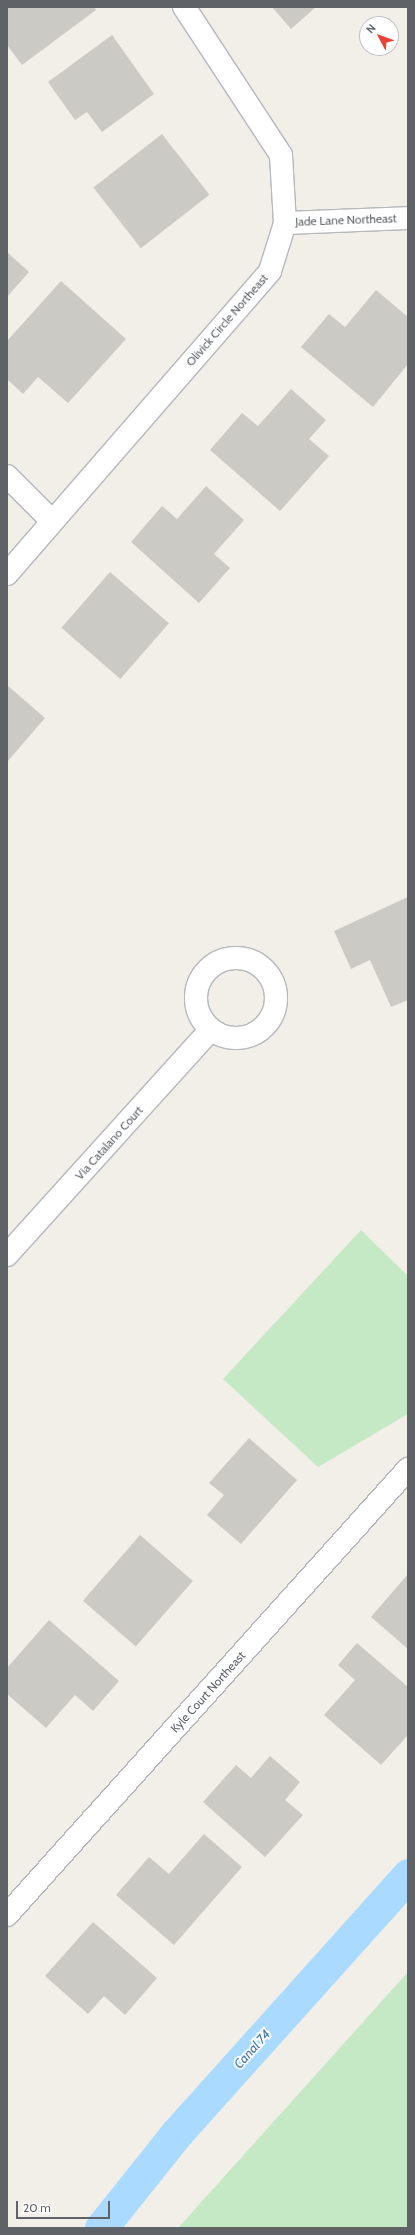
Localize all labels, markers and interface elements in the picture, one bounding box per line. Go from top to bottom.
north arrow [359,16,399,56]
text: N [363,21,379,36]
street label: Jade Lane Northeast [295,211,397,229]
street label: Olivick Circle Northeast [183,271,271,369]
street label: Via Catalano Court [72,1103,146,1183]
street label: Kyle Court Northeast [168,1648,248,1736]
water label: Canal 74 [231,2026,273,2072]
scale bar [18,2193,112,2219]
text: 20 m [23,2200,51,2215]

